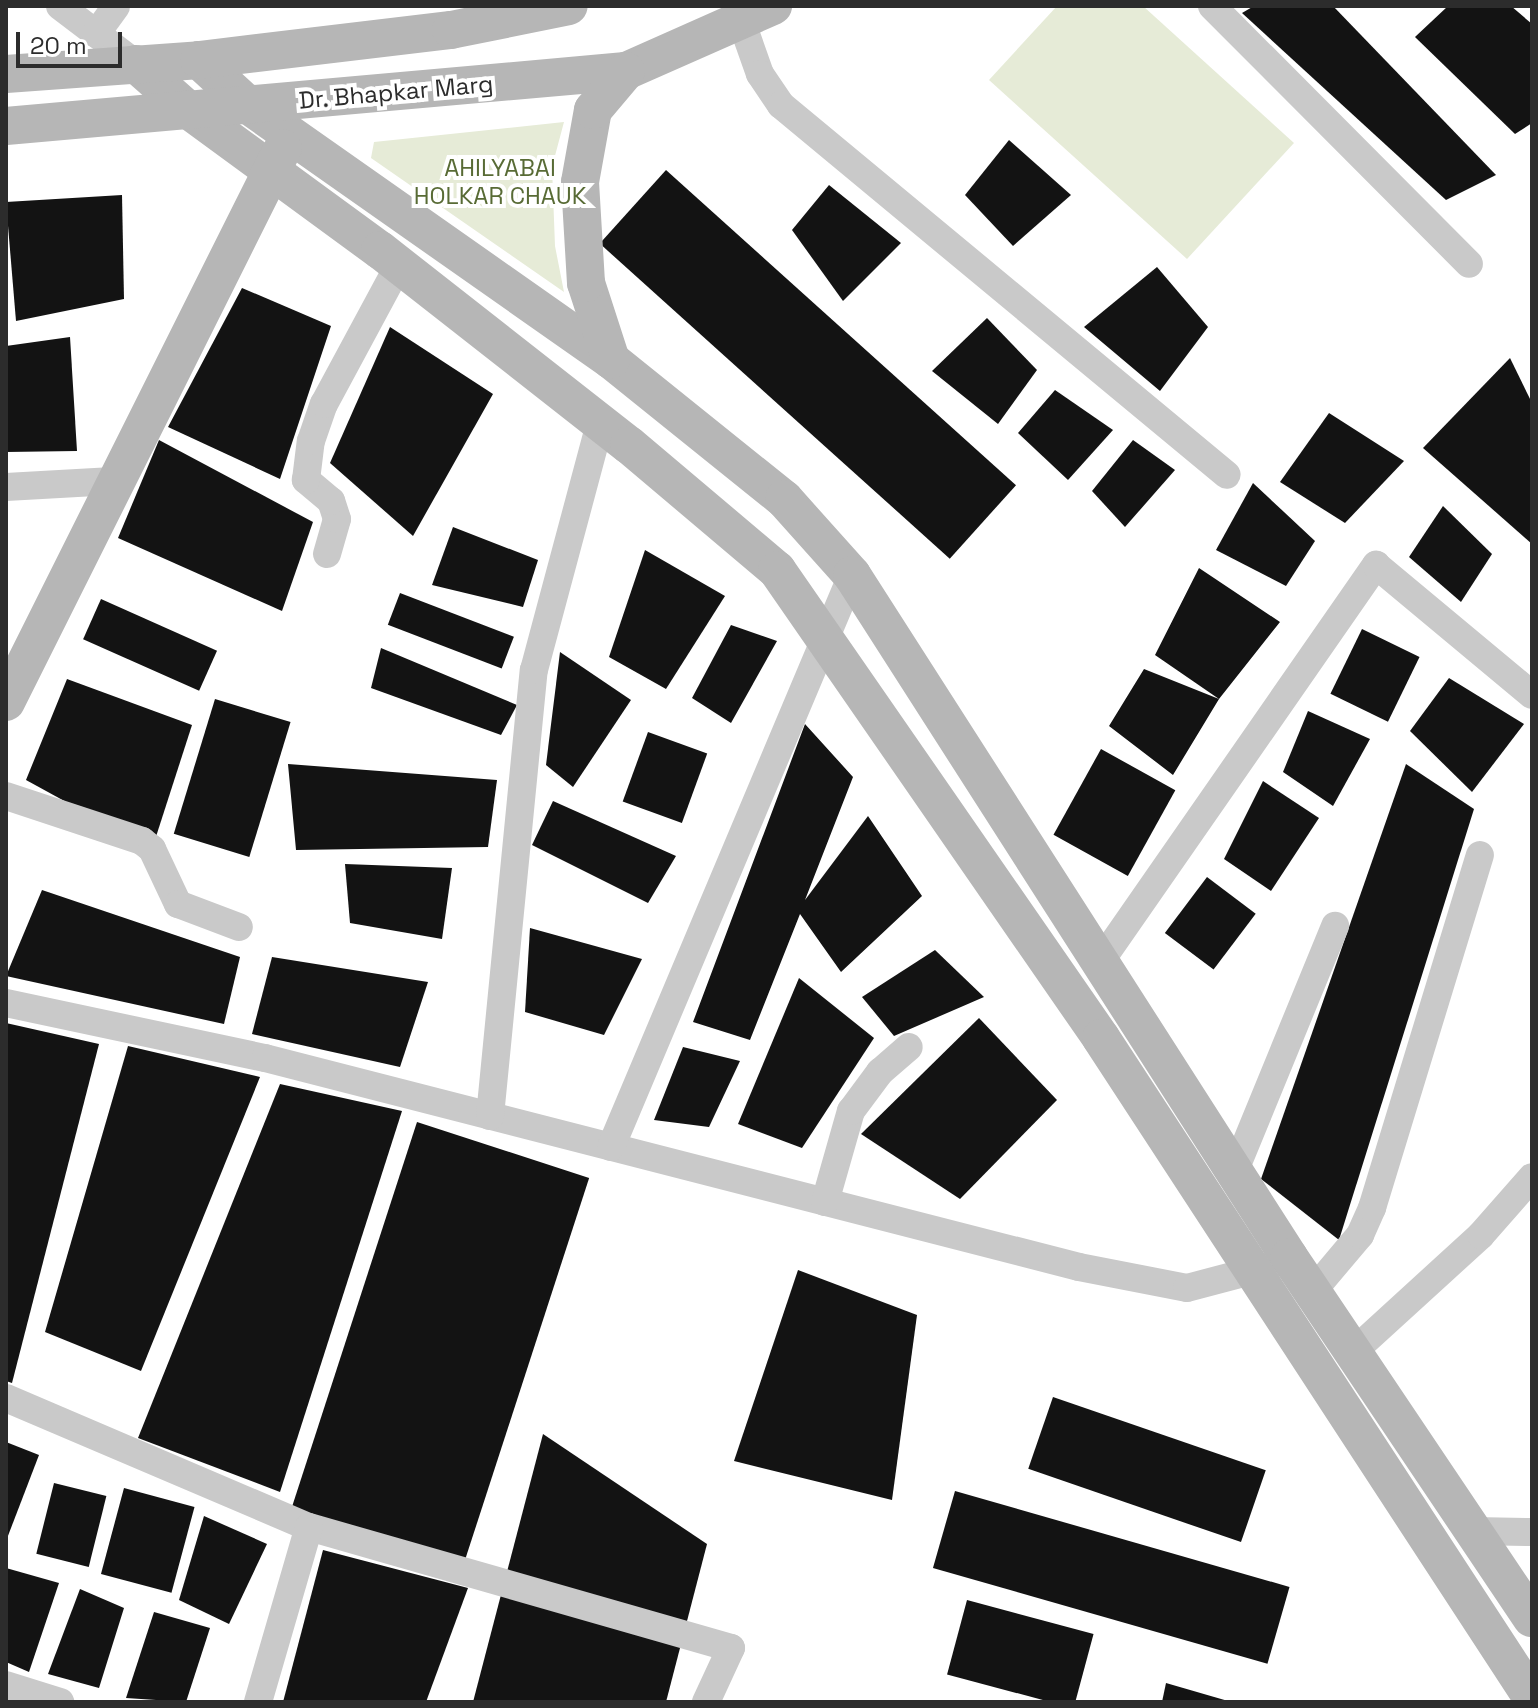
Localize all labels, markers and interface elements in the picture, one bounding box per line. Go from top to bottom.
scale bar [20,16,126,66]
text: 20 m [30,30,87,61]
street label: Dr. Bhapkar Marg [297,69,495,115]
park label: AHILYABAI HOLKAR CHAUK [414,154,586,210]

